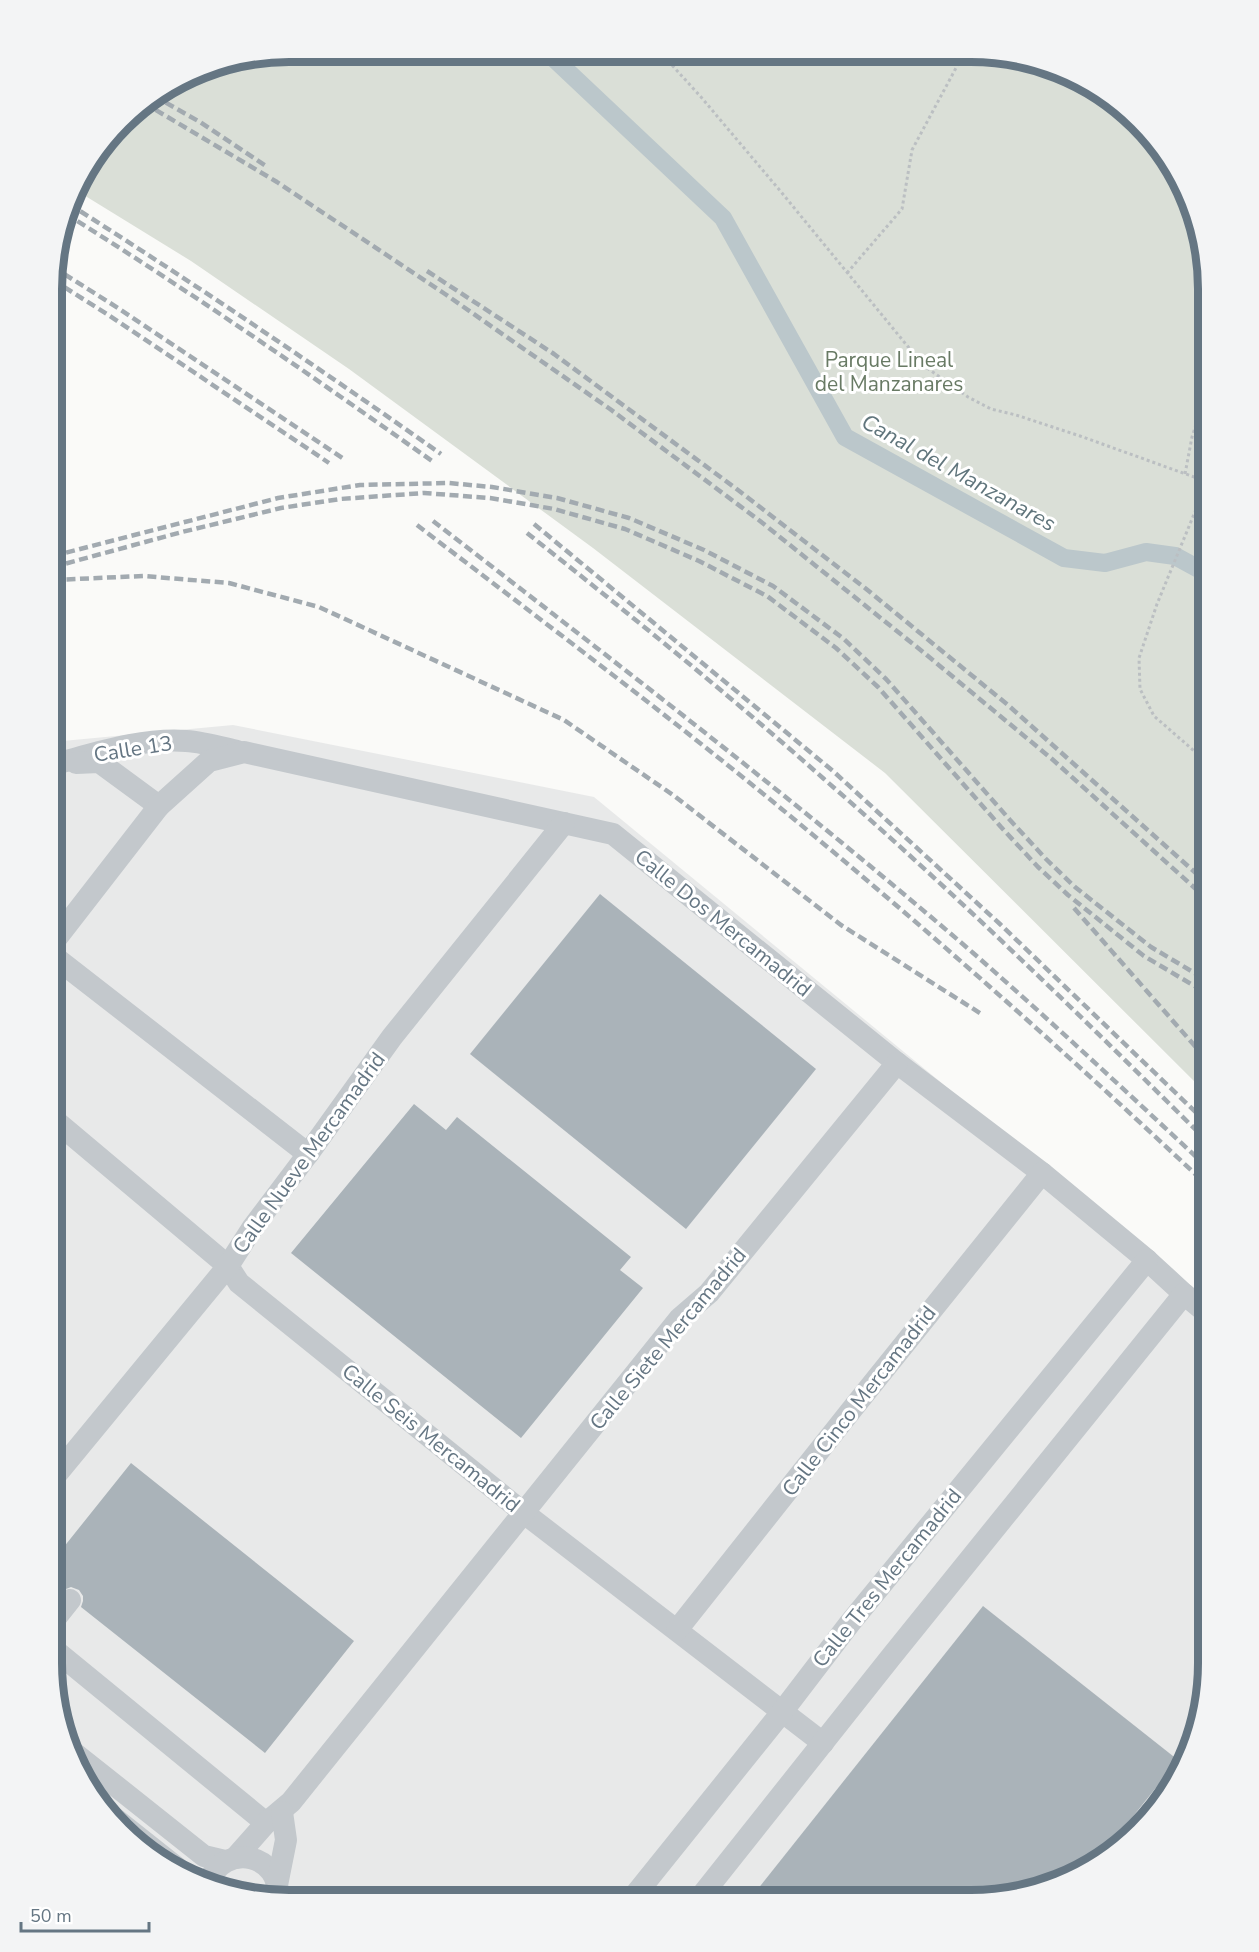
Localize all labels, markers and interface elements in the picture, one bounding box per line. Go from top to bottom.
park label: Parque Lineal del Manzanares [815,346,963,398]
water label: Canal del Manzanares [856,407,1061,539]
street label: Calle 13 [92,729,174,769]
street label: Calle Dos Mercamadrid [629,843,817,1003]
street label: Calle Nueve Mercamadrid [226,1047,392,1259]
street label: Calle Siete Mercamadrid [583,1242,753,1436]
street label: Calle Cinco Mercamadrid [776,1300,942,1502]
street label: Calle Seis Mercamadrid [336,1357,526,1519]
street label: Calle Tres Mercamadrid [806,1483,968,1673]
scale bar [21,1895,148,1933]
text: 50 m [30,1904,72,1928]

